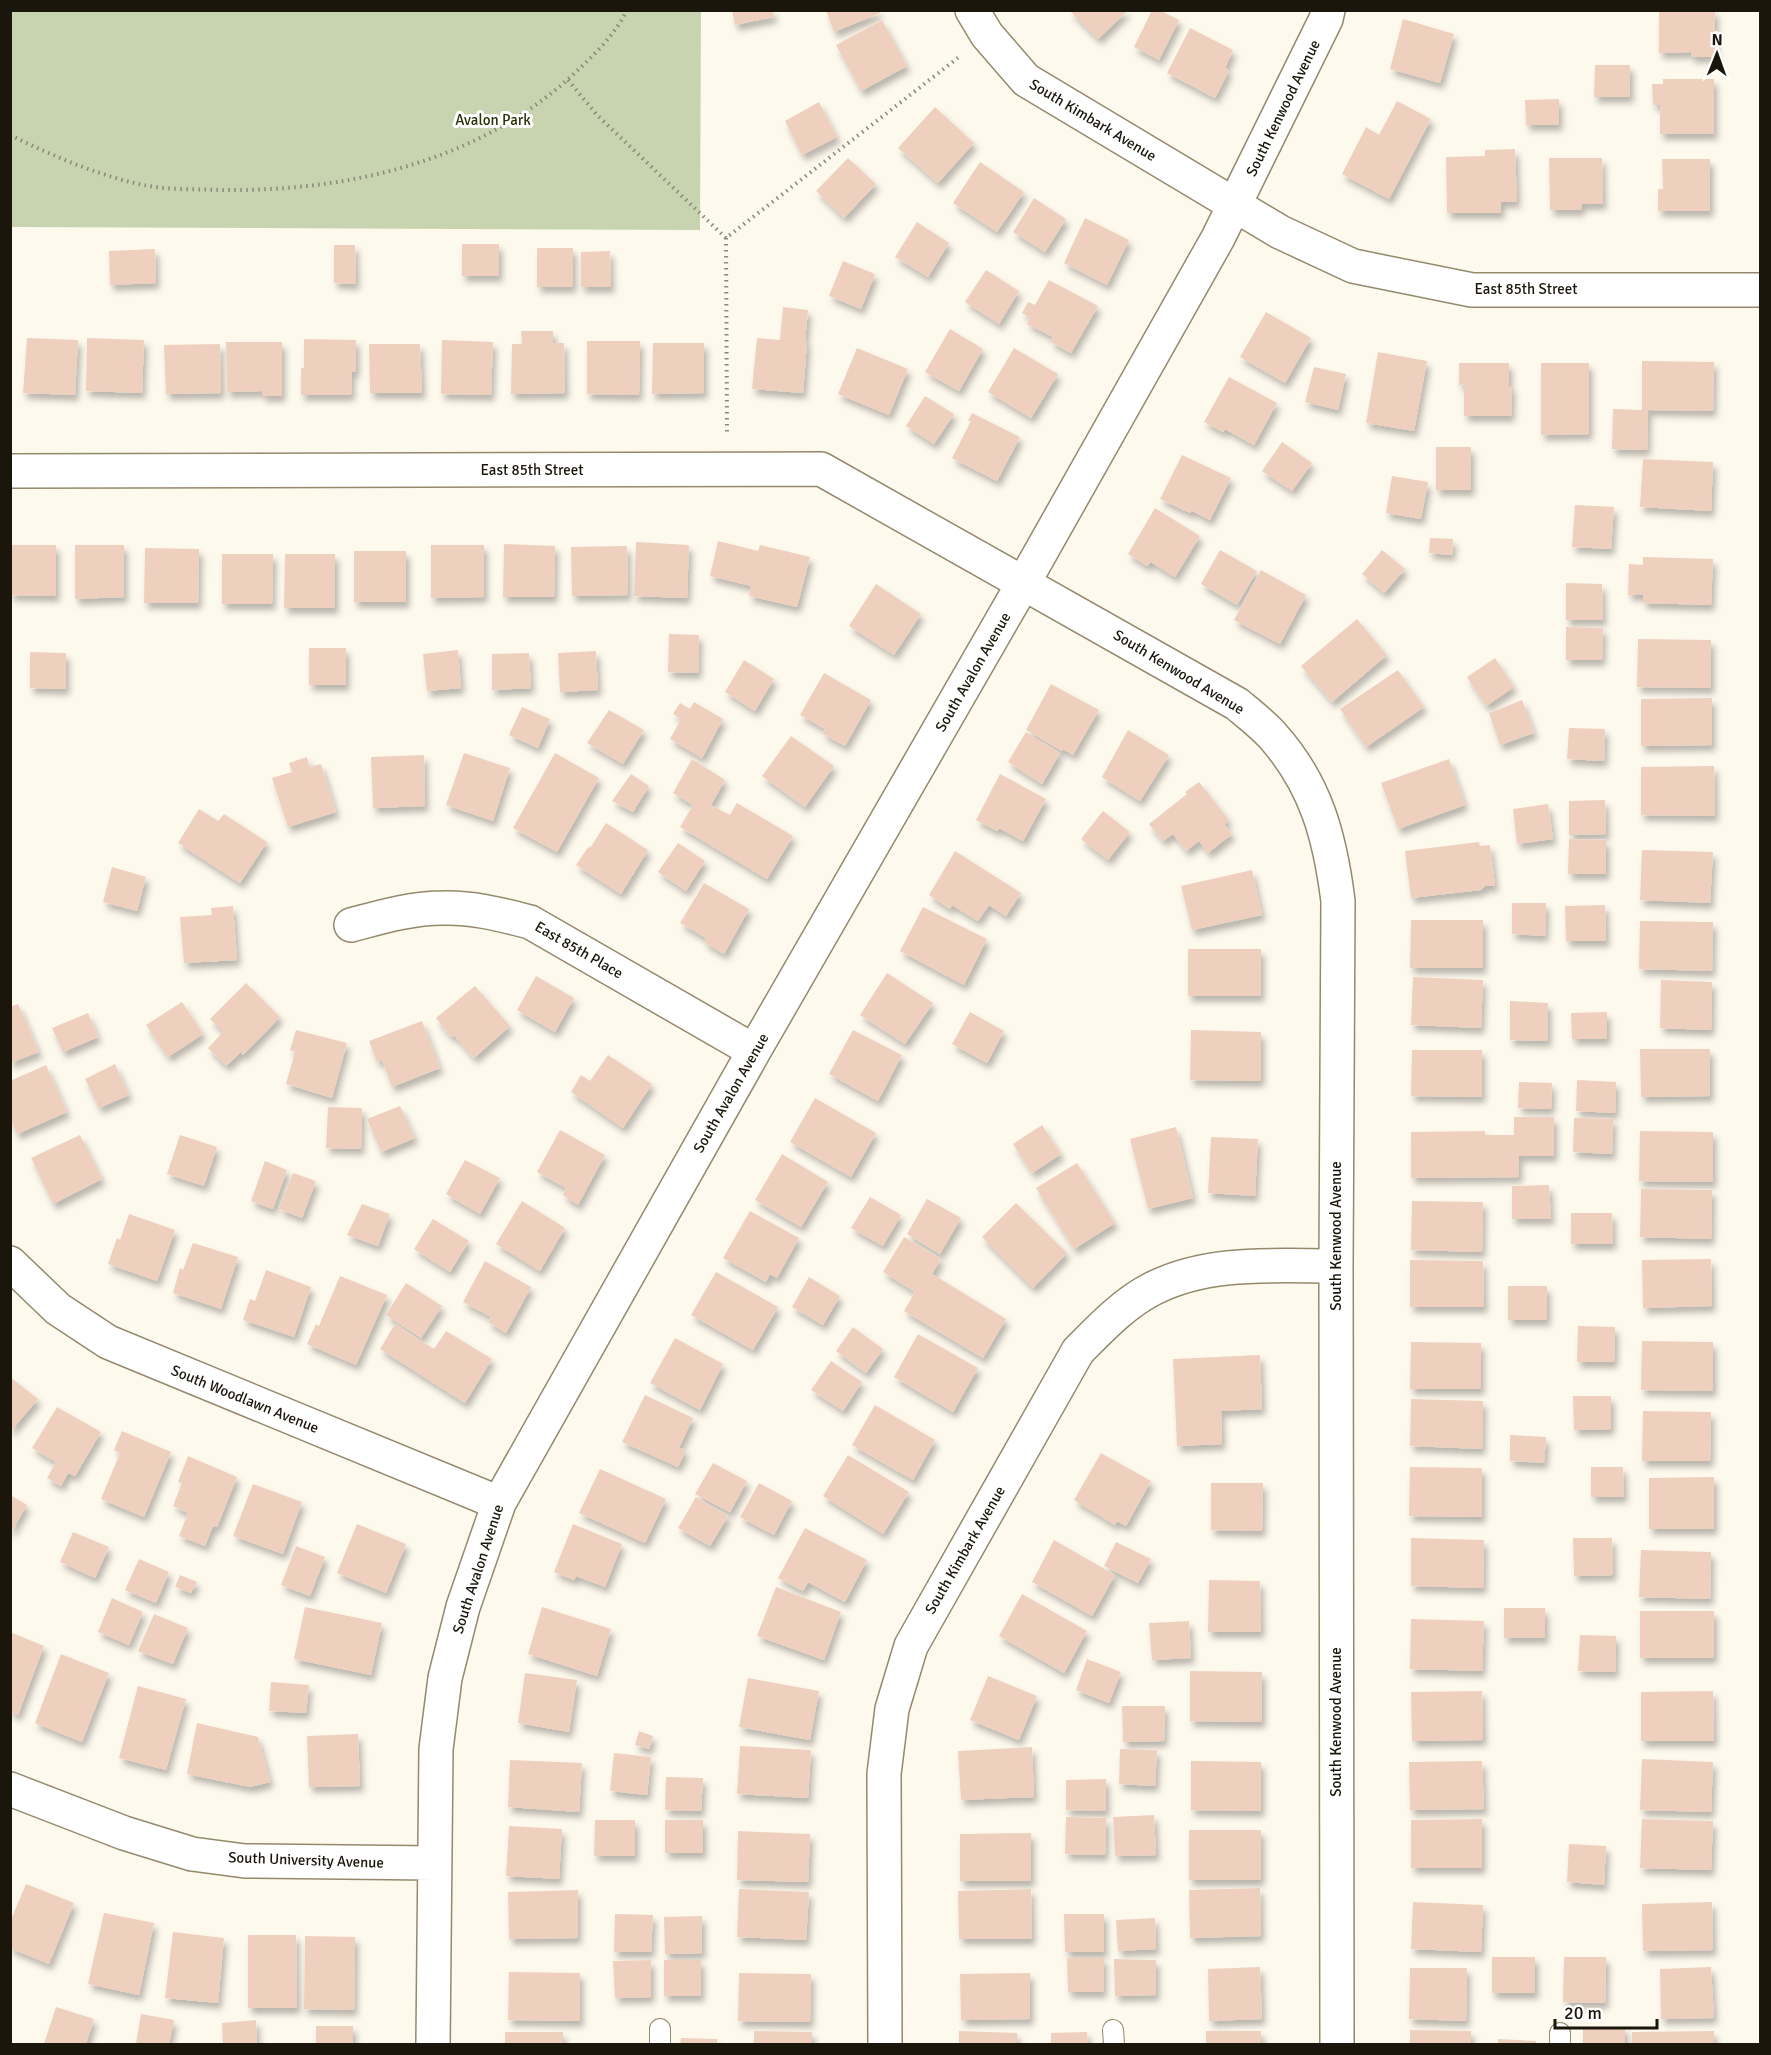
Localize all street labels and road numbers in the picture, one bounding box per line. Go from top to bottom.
street label: South Kenwood Avenue [1242,37,1324,179]
street label: South Kimbark Avenue [1026,75,1160,165]
street label: East 85th Street [1474,280,1578,298]
street label: East 85th Street [480,461,584,479]
street label: South Avalon Avenue [931,609,1015,735]
street label: South Kenwood Avenue [1110,626,1248,718]
street label: East 85th Place [532,917,626,983]
street label: South Avalon Avenue [689,1030,773,1156]
street label: South Kenwood Avenue [1327,1161,1345,1311]
street label: South Woodlawn Avenue [168,1361,322,1437]
street label: South Kimbark Avenue [921,1483,1009,1617]
street label: South Avalon Avenue [449,1502,507,1636]
street label: South Kenwood Avenue [1327,1647,1345,1797]
street label: South University Avenue [228,1848,384,1872]

